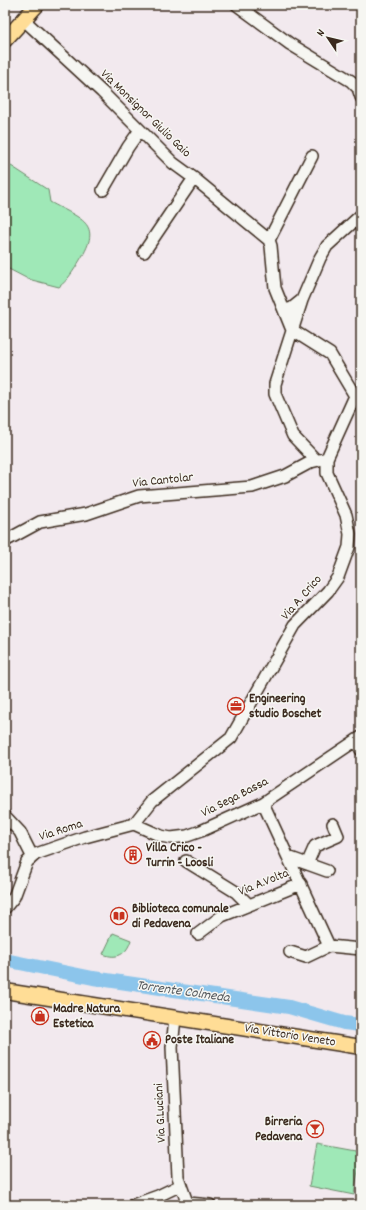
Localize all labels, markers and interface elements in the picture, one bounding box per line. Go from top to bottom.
north arrow [308,18,348,58]
text: N [313,26,330,40]
street label: Via Monsignor Giulio Gaio [95,66,195,163]
street label: Via Cantolar [132,468,194,494]
street label: Via A. Crico [277,571,327,625]
place label: Engineering studio Boschet [249,690,321,724]
office icon: Engineering studio Boschet [226,696,246,716]
street label: Via Sega Bassa [198,773,273,823]
street label: Via Roma [37,815,86,847]
place label: Villa Crico - Turrin - Loosli [146,839,214,873]
building icon: Villa Crico - Turrin - Loosli [123,845,143,865]
street label: Via A.Volta [236,864,293,902]
place label: Biblioteca comunale di Pedavena [132,900,229,934]
library icon: Biblioteca comunale di Pedavena [109,906,129,926]
water label: Torrente Colmeda [135,976,232,1009]
place label: Madre Natura Estetica [53,1000,121,1034]
shop icon: Madre Natura Estetica [30,1006,50,1026]
street label: Via Vittorio Veneto [243,1019,337,1053]
public building icon: Poste Italiane [142,1030,162,1050]
place label: Poste Italiane [165,1031,234,1050]
street label: Via G.Luciani [150,1082,172,1143]
place label: Birreria Pedavena [255,1113,303,1147]
bar icon: Birreria Pedavena [305,1119,325,1139]

